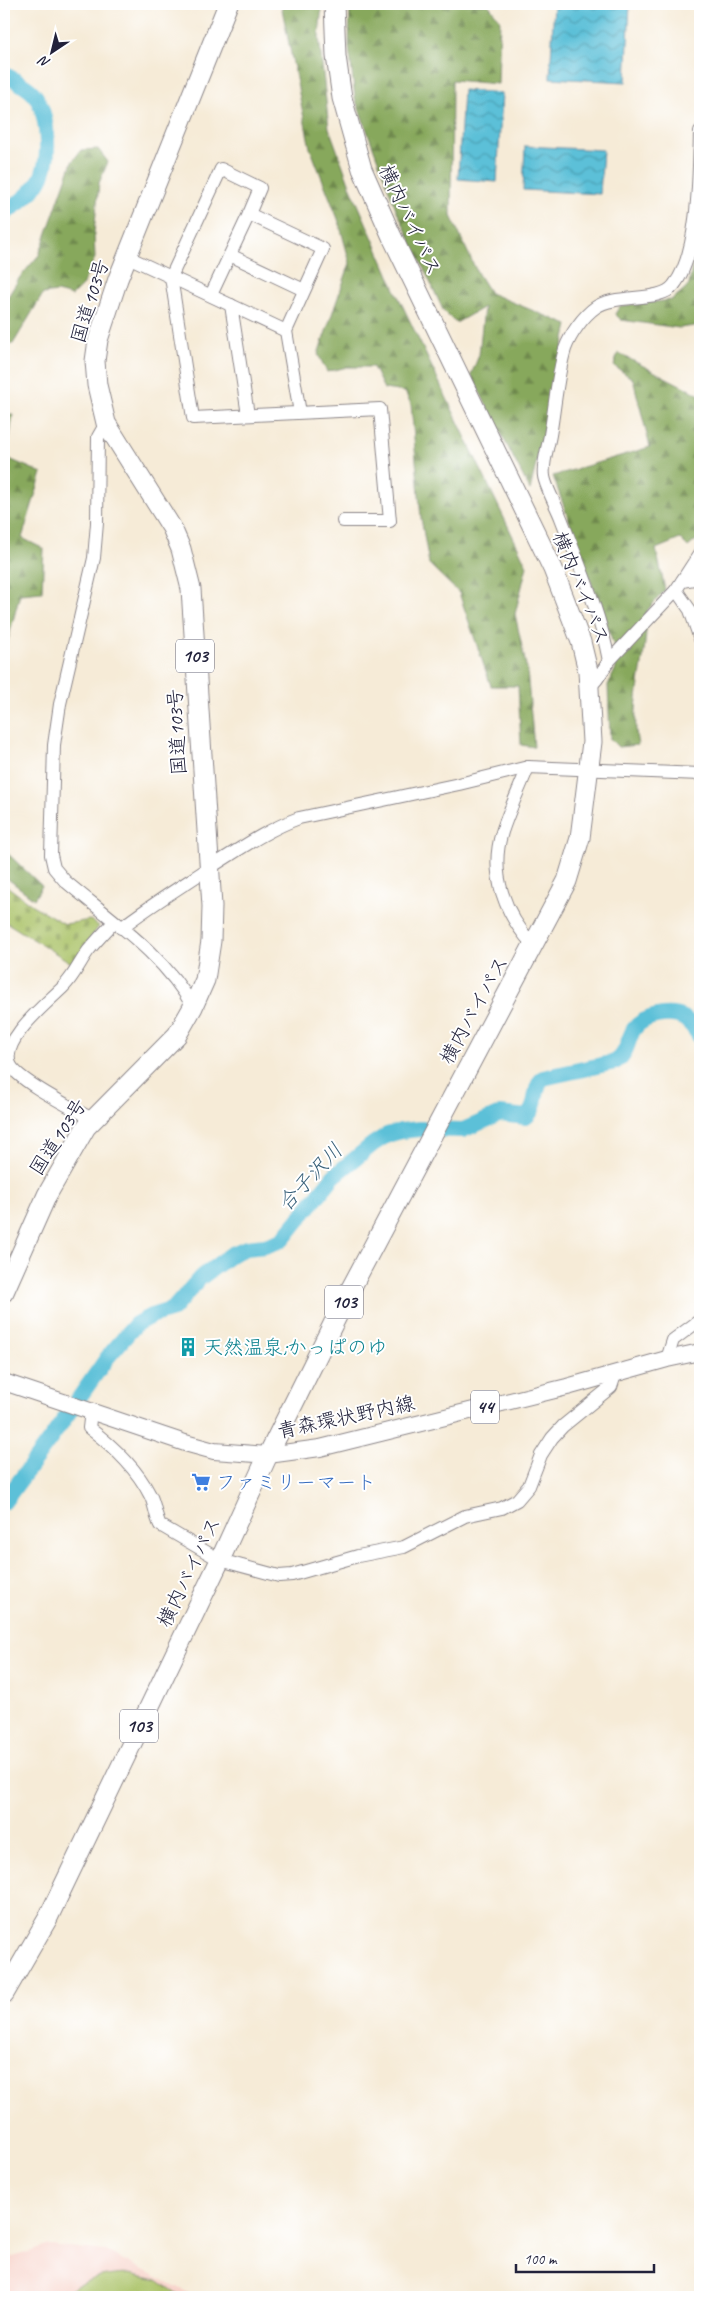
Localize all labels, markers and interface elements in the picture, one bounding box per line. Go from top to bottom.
north arrow [28,28,78,78]
text: N [34,51,53,72]
street label: 横内バイパス [373,161,447,279]
street label: 国道103号 [65,256,115,346]
street label: 横内バイパス [547,528,615,648]
road number: 103 [176,640,214,672]
street label: 国道103号 [162,688,192,776]
street label: 横内バイパス [434,952,514,1068]
street label: 国道103号 [24,1094,92,1180]
water label: 合子沢川 [272,1137,348,1217]
road number: 103 [325,1285,363,1318]
place label: 天然温泉;かっぱのゆ [203,1335,387,1360]
building icon: 天然温泉;かっぱのゆ [177,1336,199,1358]
street label: 青森環状野内線 [275,1390,417,1444]
road number: 44 [471,1390,499,1424]
place label: ファミリーマート [216,1470,376,1495]
supermarket icon: ファミリーマート [190,1471,212,1493]
street label: 横内バイパス [152,1513,226,1631]
road number: 103 [120,1710,158,1742]
scale bar [516,2241,654,2273]
text: 100 m [524,2250,558,2269]

